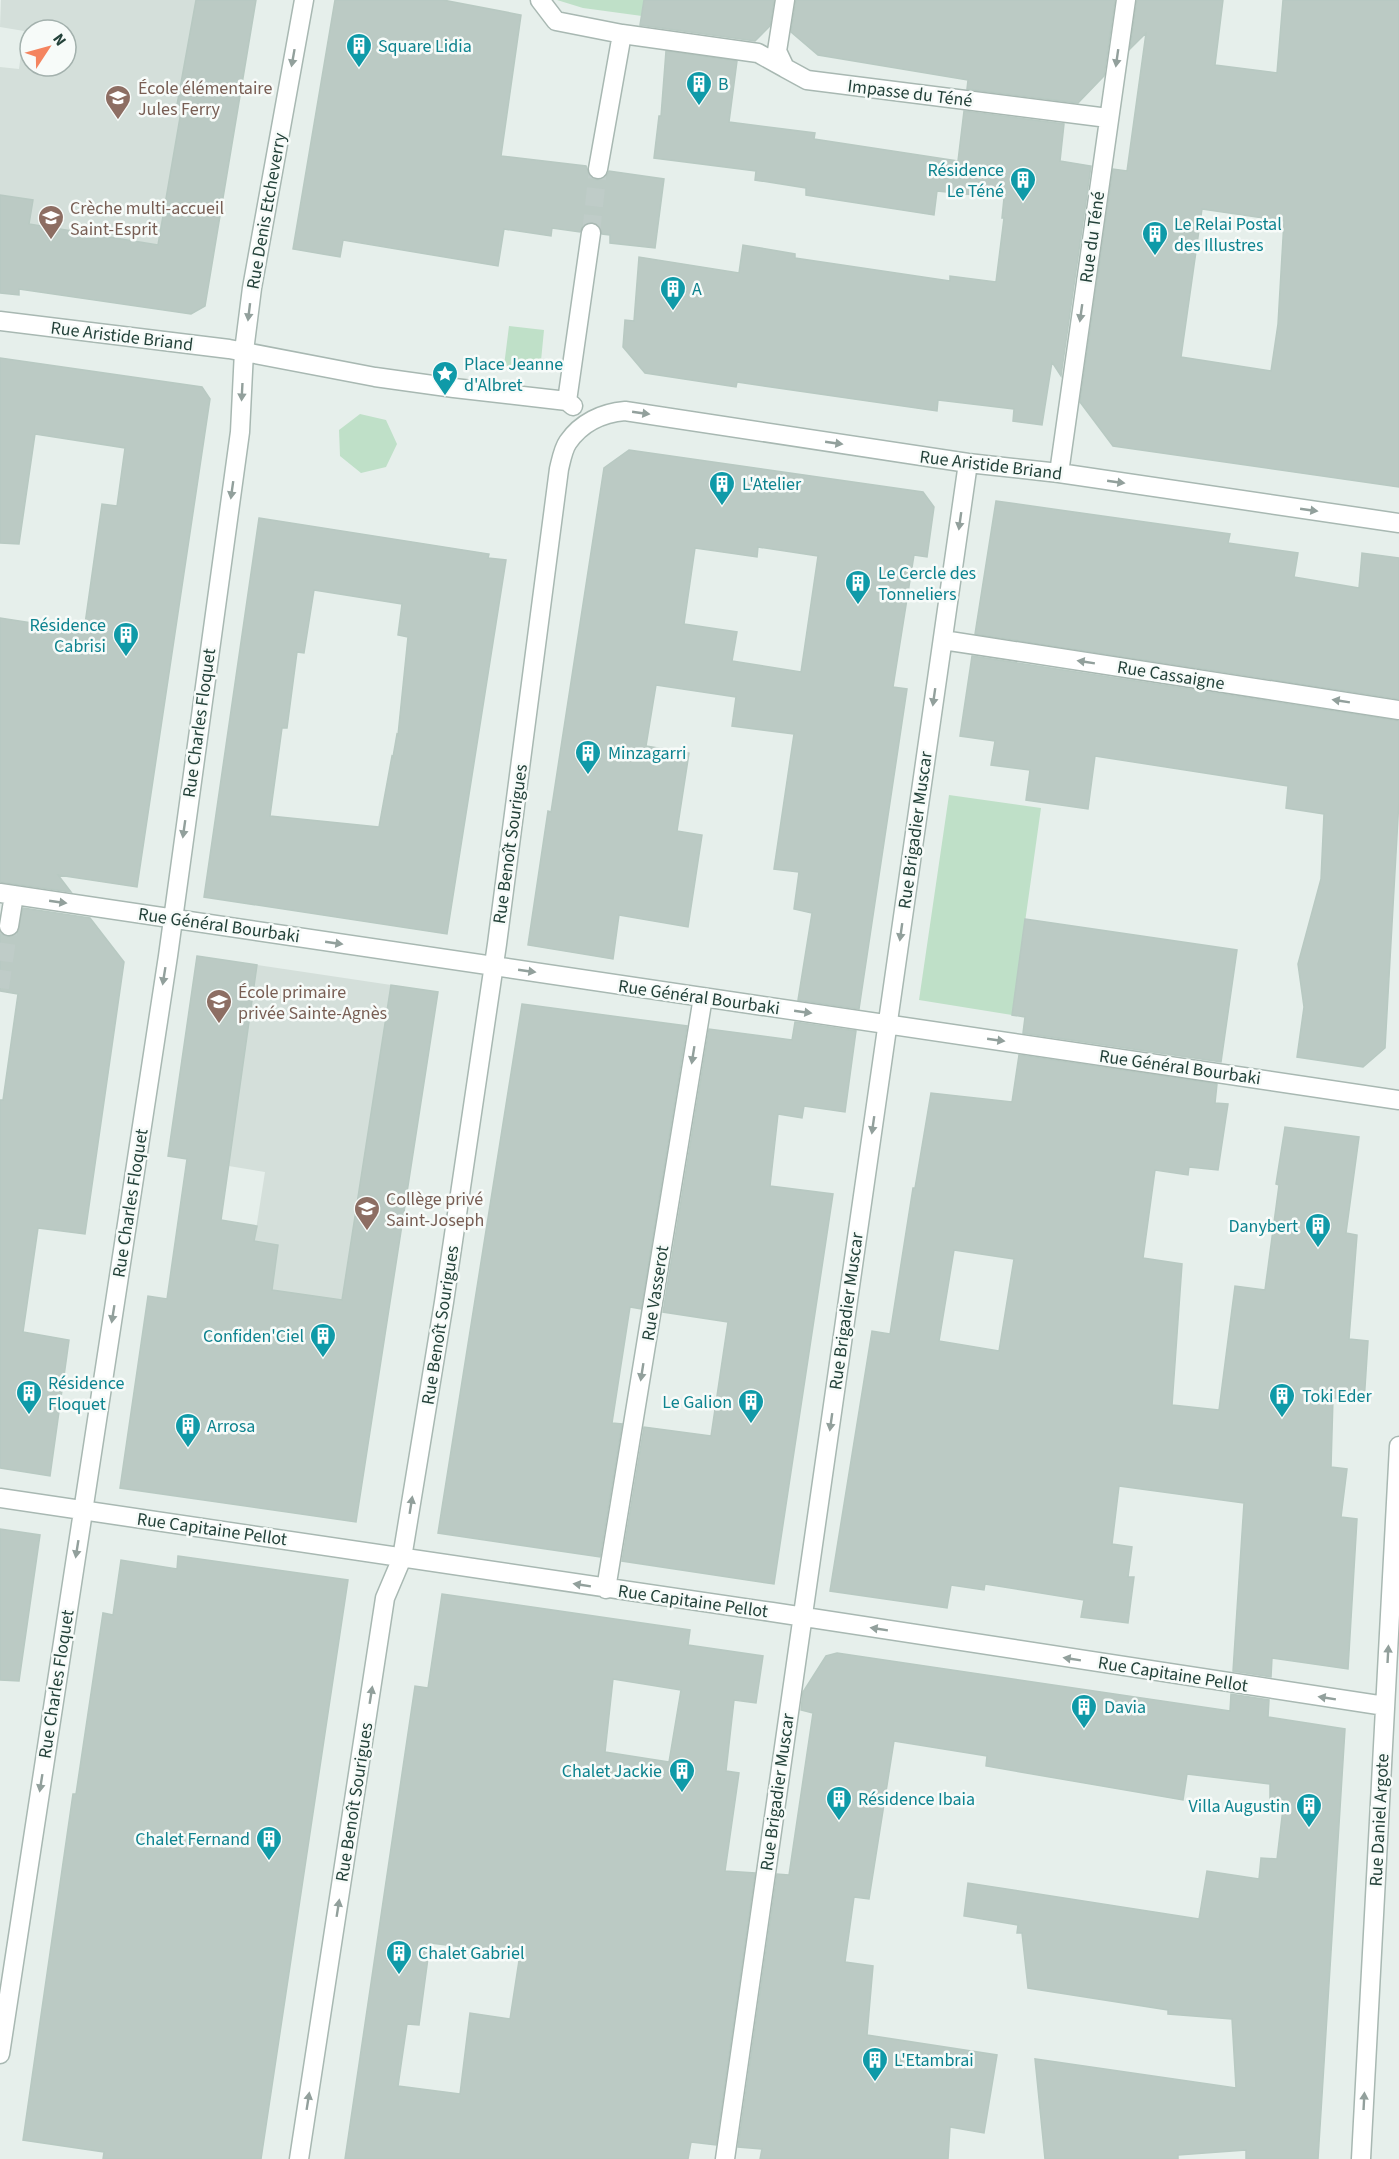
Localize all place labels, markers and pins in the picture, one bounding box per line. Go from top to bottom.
building icon: Square Lidia [344,31,374,69]
place label: Square Lidia [378,34,472,59]
building icon: B [684,69,714,107]
place label: B [718,72,729,97]
place label: École élémentaire Jules Ferry [138,76,272,122]
school or university icon: École élémentaire Jules Ferry [103,83,133,121]
place label: Résidence Le Téné [928,158,1004,204]
building icon: Résidence Le Téné [1008,165,1038,203]
place label: Crèche multi-accueil Saint-Esprit [70,196,224,242]
school or university icon: Crèche multi-accueil Saint-Esprit [36,203,66,241]
place label: Le Relai Postal des Illustres [1174,212,1282,258]
building icon: Le Relai Postal des Illustres [1140,219,1170,257]
building icon: A [658,274,688,312]
place label: A [692,277,702,302]
place label: Place Jeanne d'Albret [464,352,563,398]
place icon: Place Jeanne d'Albret [430,359,460,397]
building icon: L'Atelier [707,469,737,507]
place label: L'Atelier [742,472,802,497]
place label: Le Cercle des Tonneliers [878,561,976,607]
building icon: Le Cercle des Tonneliers [843,568,873,606]
place label: Résidence Cabrisi [30,613,106,659]
building icon: Résidence Cabrisi [111,620,141,658]
building icon: Minzagarri [573,738,603,776]
place label: Minzagarri [608,741,686,766]
place label: École primaire privée Sainte-Agnès [238,980,387,1026]
school or university icon: École primaire privée Sainte-Agnès [204,987,234,1025]
place label: Collège privé Saint-Joseph [386,1187,484,1233]
school or university icon: Collège privé Saint-Joseph [352,1194,382,1232]
building icon: Danybert [1303,1211,1333,1249]
place label: Danybert [1228,1214,1298,1239]
building icon: Confiden'Ciel [308,1321,338,1359]
place label: Confiden'Ciel [203,1324,304,1349]
place label: Résidence Floquet [48,1371,125,1417]
building icon: Résidence Floquet [14,1378,44,1416]
building icon: Toki Eder [1267,1381,1297,1419]
place label: Toki Eder [1302,1384,1372,1409]
building icon: Le Galion [736,1387,766,1425]
place label: Le Galion [662,1390,732,1415]
building icon: Arrosa [173,1411,203,1449]
place label: Arrosa [207,1414,255,1439]
building icon: Davia [1069,1692,1099,1730]
place label: Davia [1104,1695,1146,1720]
building icon: Chalet Jackie [667,1756,697,1794]
place label: Chalet Jackie [562,1759,662,1784]
building icon: Résidence Ibaia [824,1784,854,1822]
place label: Résidence Ibaia [858,1787,975,1812]
building icon: Villa Augustin [1294,1791,1324,1829]
place label: Villa Augustin [1189,1794,1290,1819]
building icon: Chalet Fernand [254,1824,284,1862]
place label: Chalet Fernand [135,1827,250,1852]
building icon: Chalet Gabriel [384,1938,414,1976]
place label: Chalet Gabriel [418,1941,525,1966]
building icon: L'Etambrai [860,2045,890,2083]
place label: L'Etambrai [894,2048,974,2073]

